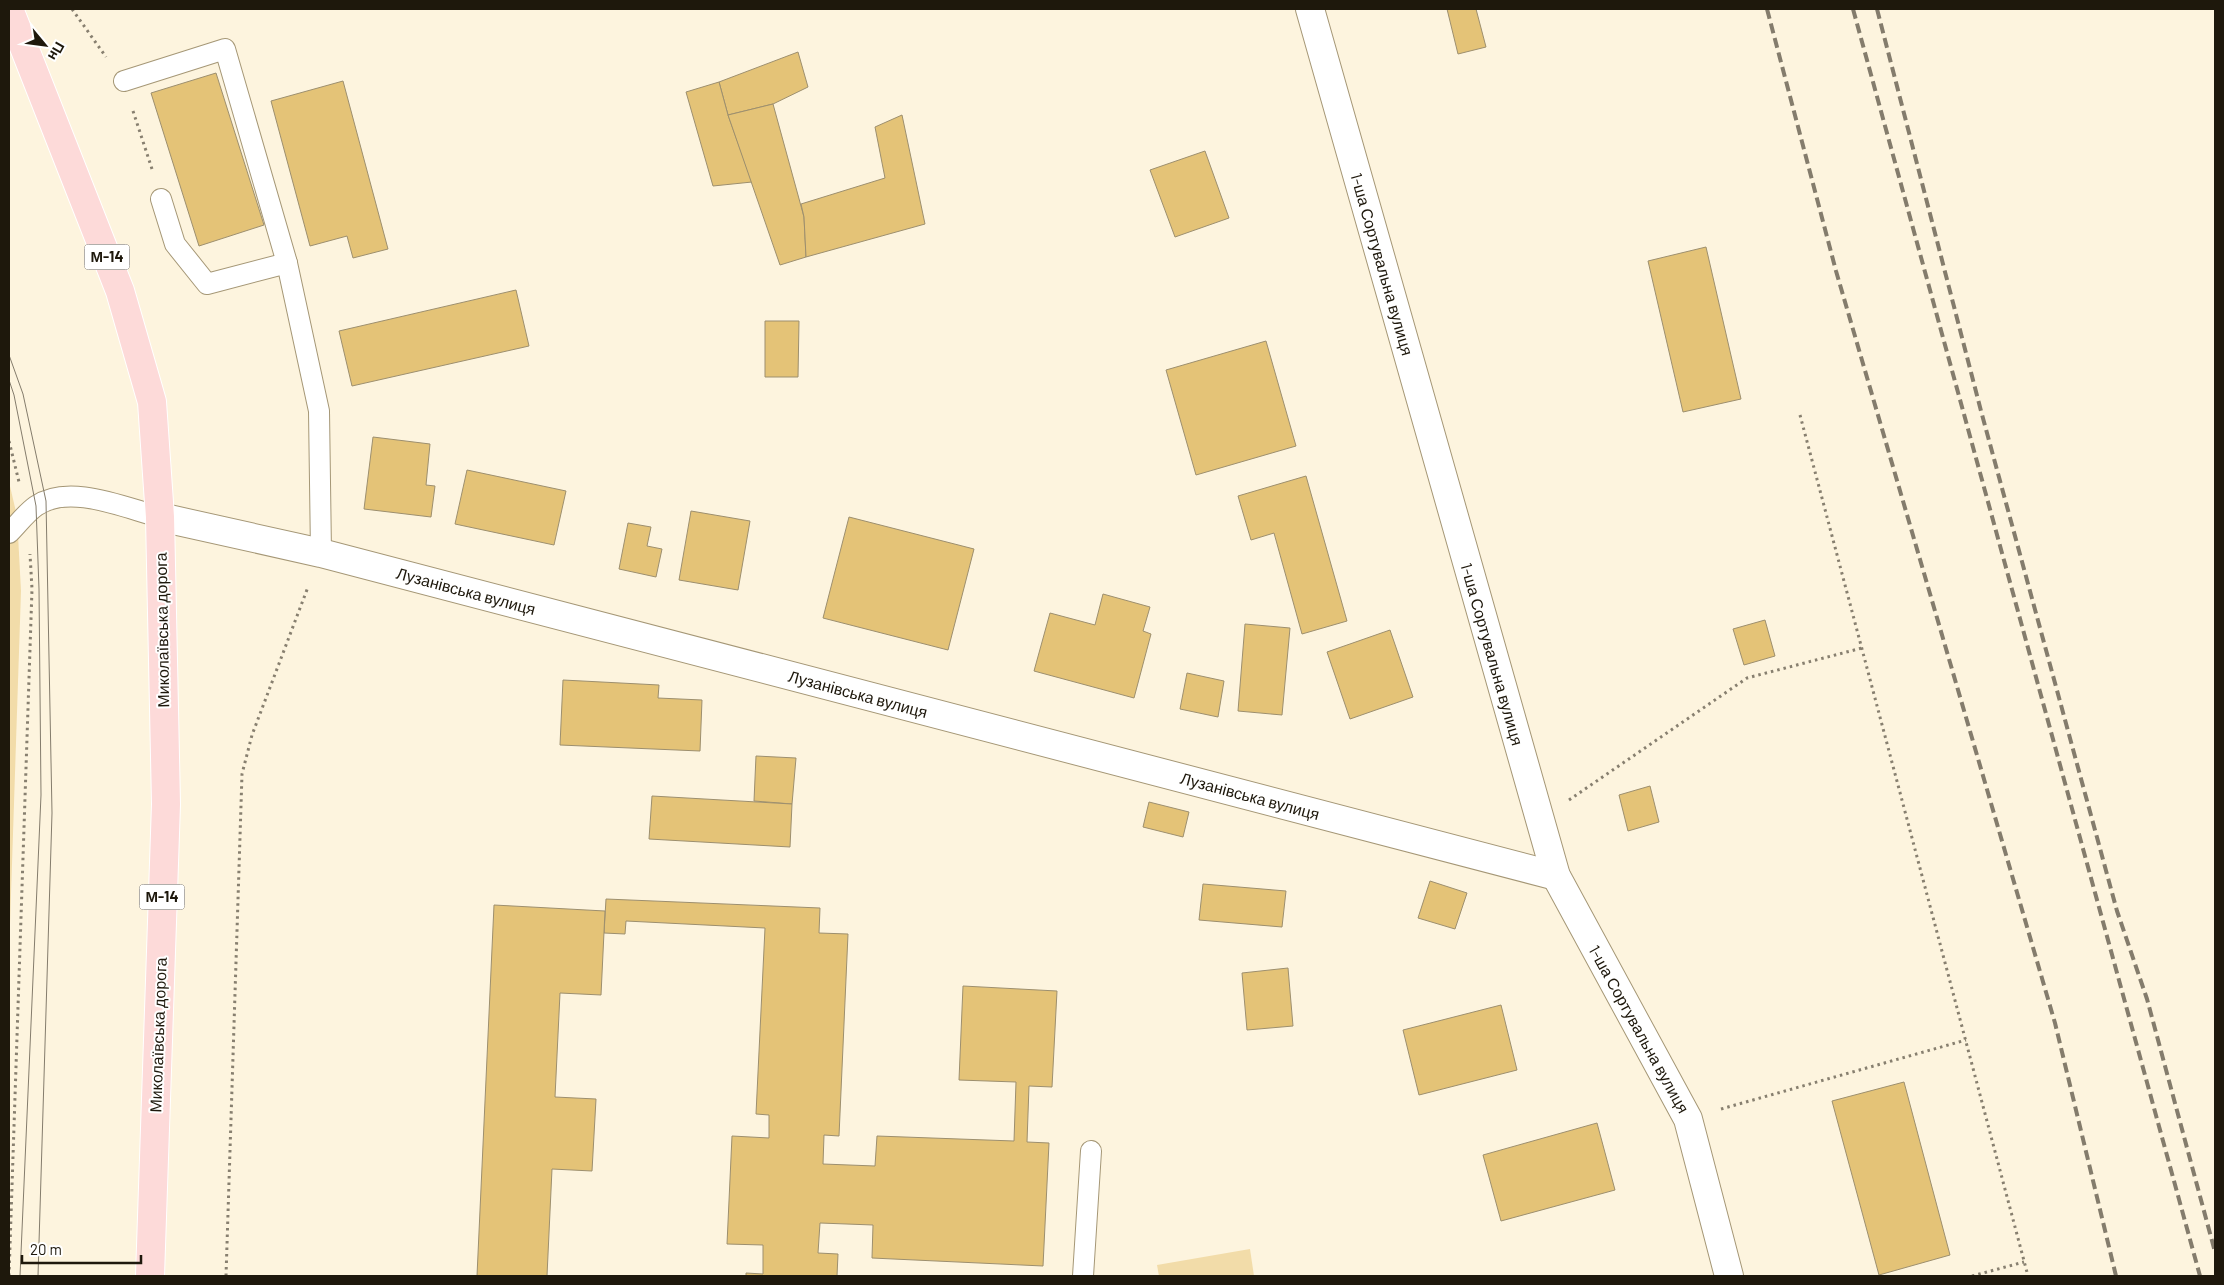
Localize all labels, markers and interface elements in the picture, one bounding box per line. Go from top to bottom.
north arrow [20,20,70,70]
text: Пн [45,39,69,64]
street label: 1-ша Сортувальна вулиця [1347,170,1418,357]
road number: М-14 [84,244,130,270]
street label: Миколаївська дорога [151,552,172,708]
street label: 1-ша Сортувальна вулиця [1457,560,1528,747]
street label: Лузанівська вулиця [394,563,538,618]
street label: Лузанівська вулиця [786,666,930,721]
street label: Лузанівська вулиця [1178,768,1322,823]
road number: М-14 [140,884,184,910]
street label: 1-ша Сортувальна вулиця [1585,941,1694,1116]
street label: Миколаївська дорога [145,957,170,1113]
scale bar [22,1232,141,1264]
text: 20 m [30,1240,62,1258]

